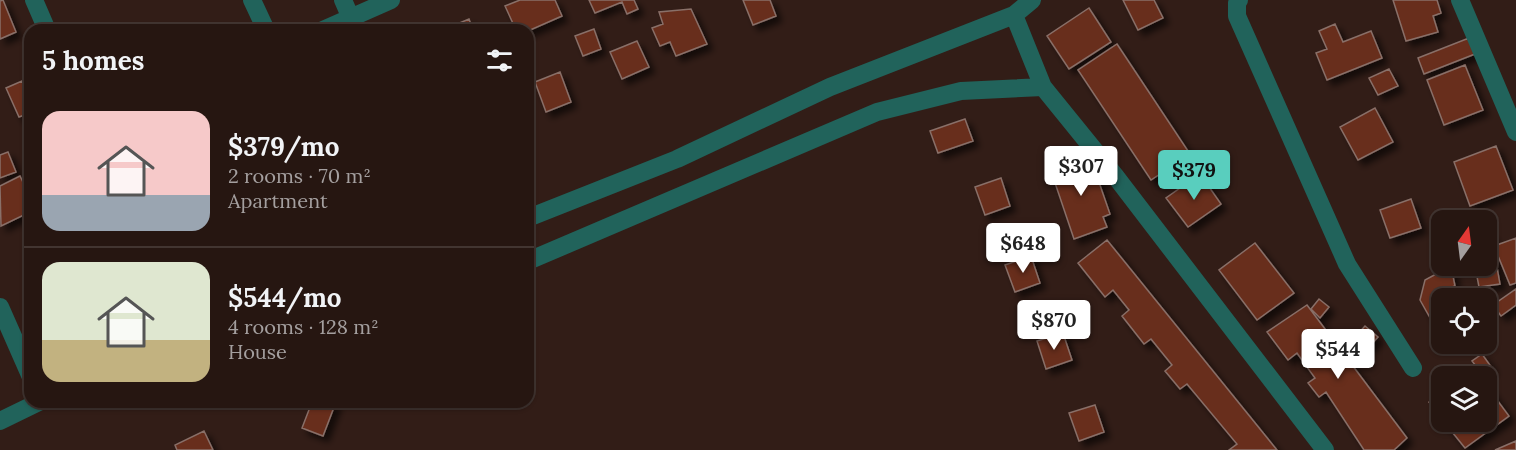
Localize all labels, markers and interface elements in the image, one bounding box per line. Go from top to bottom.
text: 5 homes [42,44,144,77]
icon: filters [483,44,516,77]
text: $379/mo [228,130,339,163]
icon: home [90,135,162,207]
pin: $307 [1045,146,1117,197]
pin: $379 [1158,150,1230,201]
text: $307 [1058,153,1104,178]
text: $379 [1172,157,1216,182]
text: 2 rooms · 70 m² [228,163,371,188]
text: Apartment [228,188,328,213]
north arrow [1431,210,1497,276]
map controls [1431,210,1497,432]
pin: $648 [987,223,1059,274]
text: $648 [1000,230,1046,255]
text: $544/mo [228,281,342,314]
icon: home [90,286,162,358]
button: locate [1431,288,1497,354]
pin: $870 [1018,300,1090,351]
text: $870 [1031,307,1077,332]
text: 4 rooms · 128 m² [228,314,379,339]
pin: $544 [1302,329,1374,380]
text: $544 [1316,336,1360,361]
text: House [228,339,287,364]
button: layers [1431,366,1497,432]

